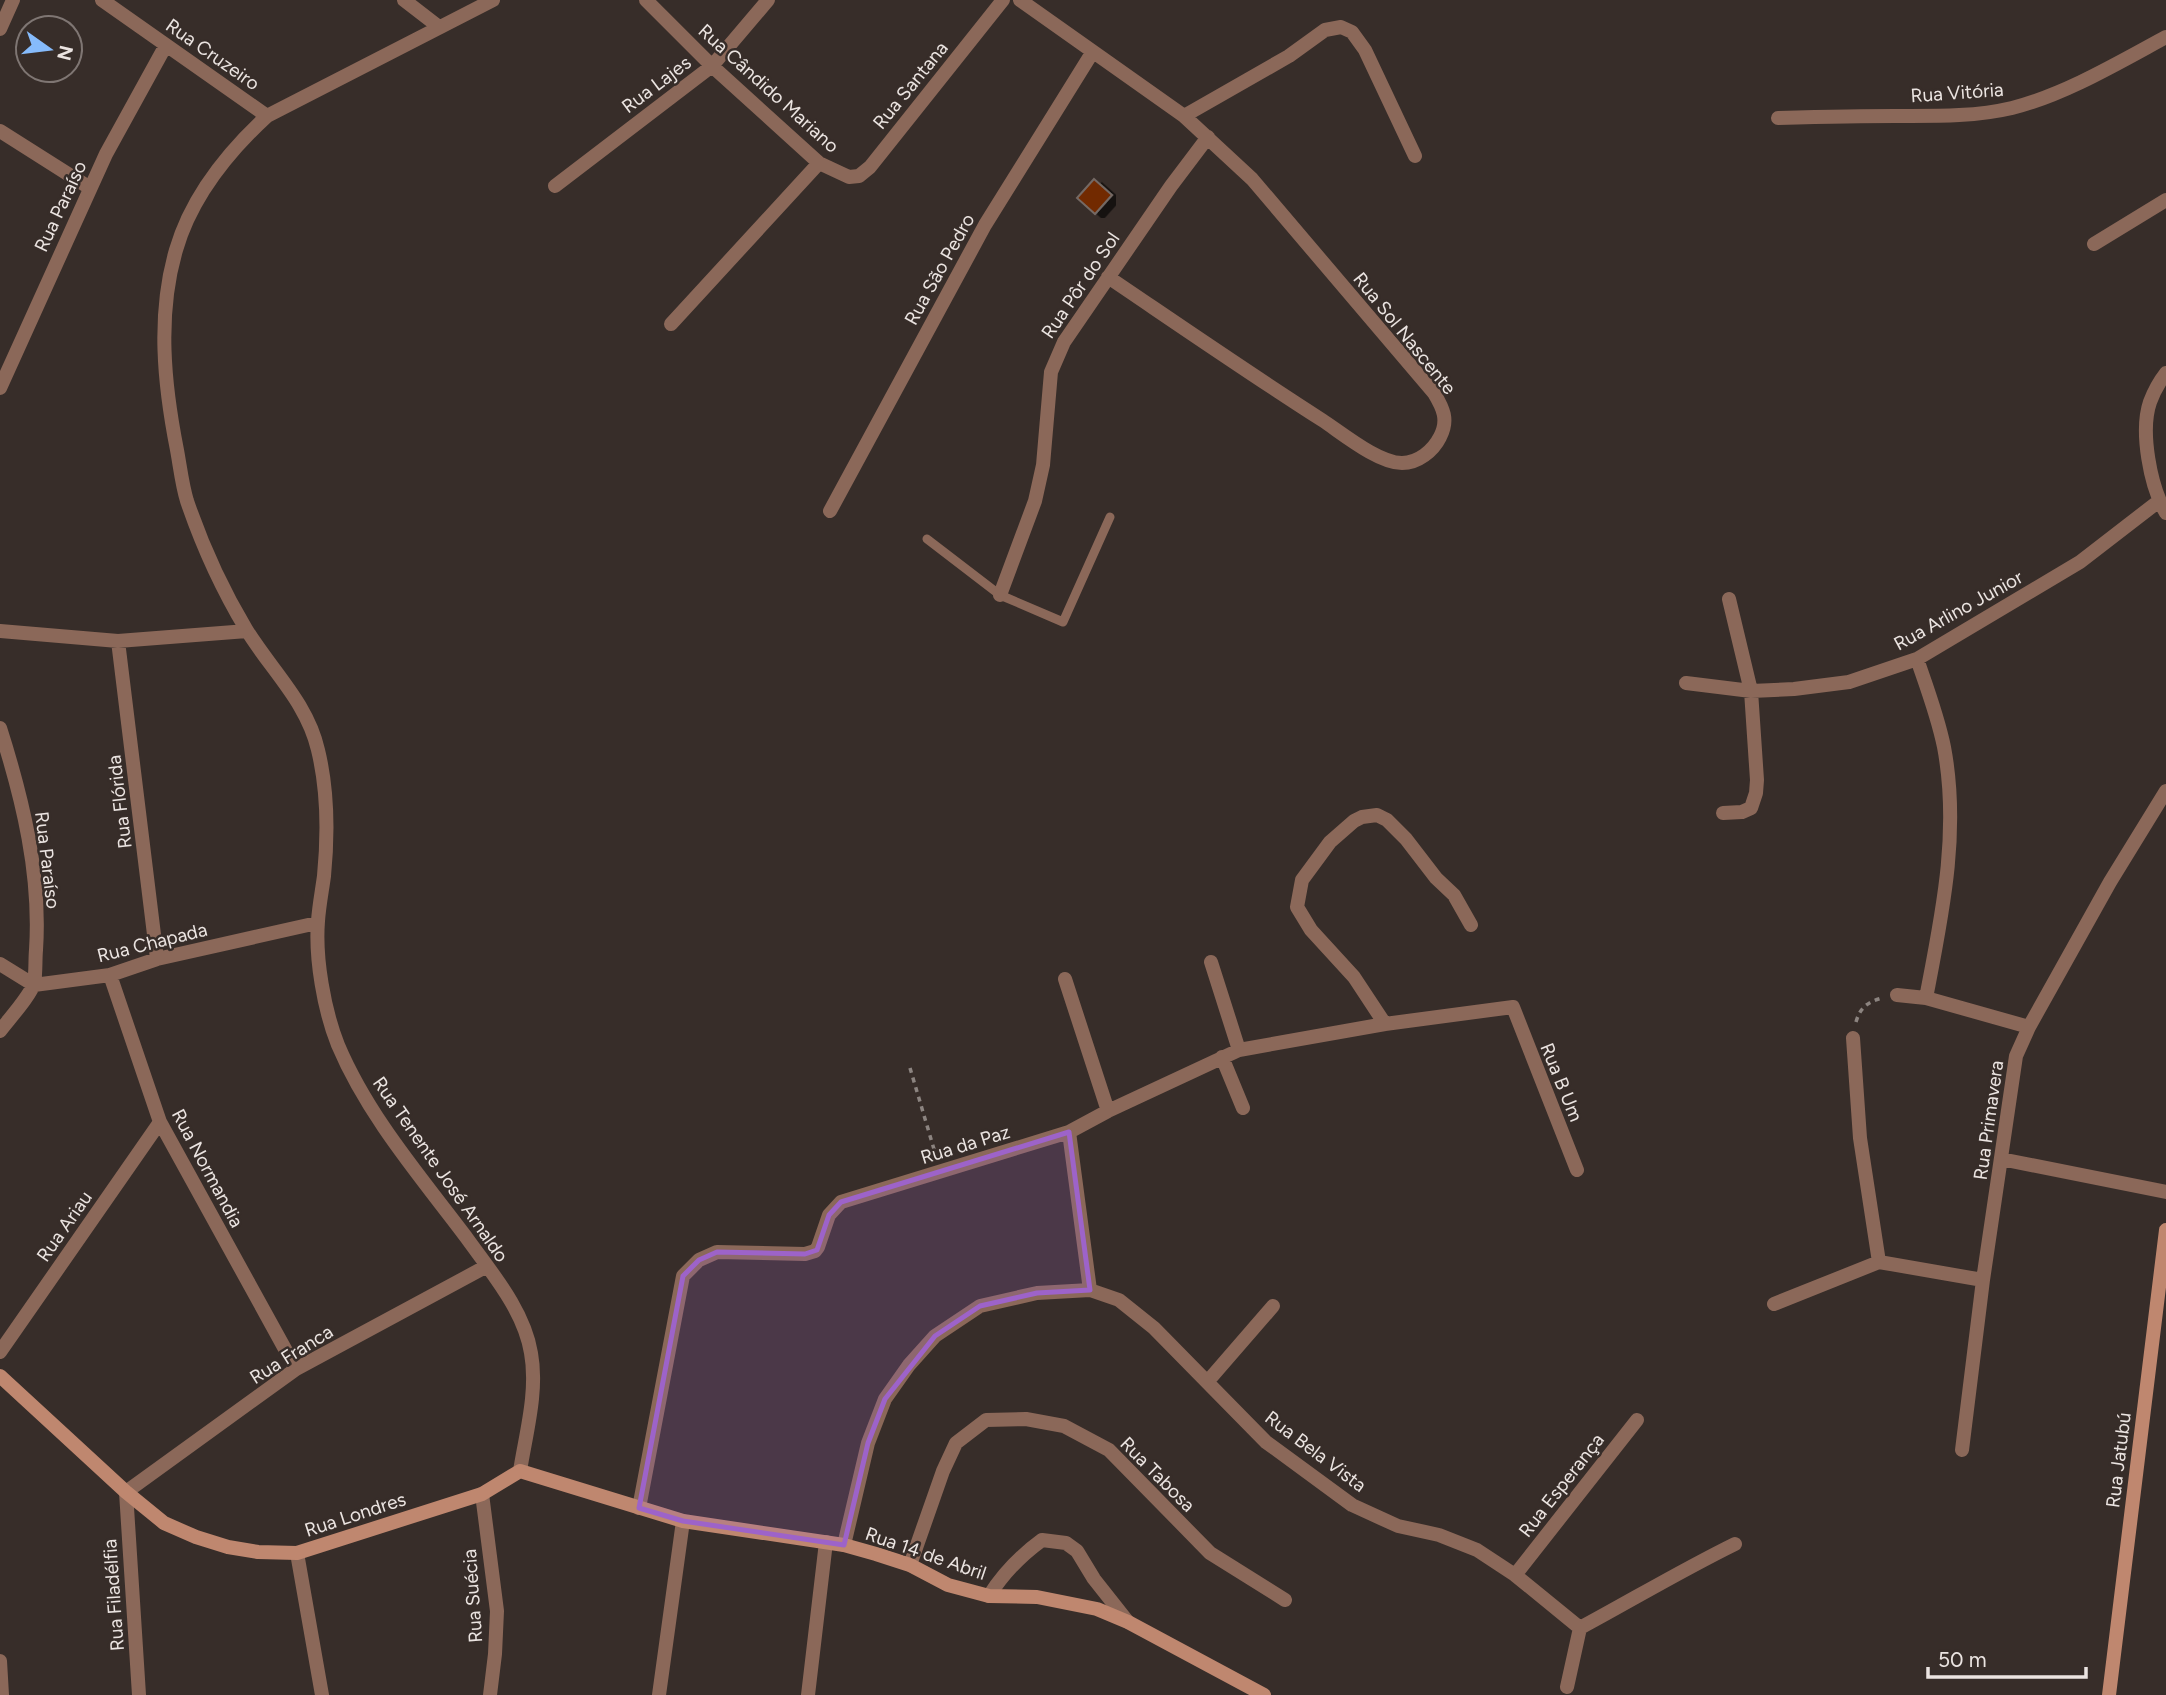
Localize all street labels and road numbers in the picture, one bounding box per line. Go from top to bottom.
street label: Rua Cruzeiro [161,14,264,95]
street label: Rua Cândido Mariano [694,19,844,158]
street label: Rua Santana [868,37,953,134]
street label: Rua Lajes [617,51,696,118]
street label: Rua Vitória [1910,78,2004,107]
street label: Rua Paraíso [29,157,92,255]
street label: Rua São Pedro [899,210,979,329]
street label: Rua Pôr do Sol [1036,228,1124,343]
street label: Rua Sol Nascente [1348,268,1461,399]
street label: Rua Arlino Junior [1890,565,2027,655]
street label: Rua Flórida [102,754,137,850]
street label: Rua Paraíso [30,810,65,910]
street label: Rua Chapada [95,918,210,967]
street label: Rua B Um [1535,1039,1588,1125]
street label: Rua Primavera [1969,1059,2008,1181]
street label: Rua Tenente José Arnaldo [368,1072,513,1266]
street label: Rua Normandia [167,1105,248,1231]
street label: Rua da Paz [918,1120,1013,1169]
street label: Rua Ariau [32,1187,97,1266]
street label: Rua Franca [245,1320,337,1389]
street label: Rua Bela Vista [1261,1406,1371,1497]
street label: Rua Jatubú [2101,1411,2136,1509]
street label: Rua Esperança [1514,1429,1609,1542]
street label: Rua Tabosa [1115,1432,1200,1517]
street label: Rua Londres [302,1487,409,1542]
street label: Rua 14 de Abril [862,1522,989,1585]
street label: Rua Filadélfia [98,1538,129,1652]
street label: Rua Suécia [458,1548,487,1644]

